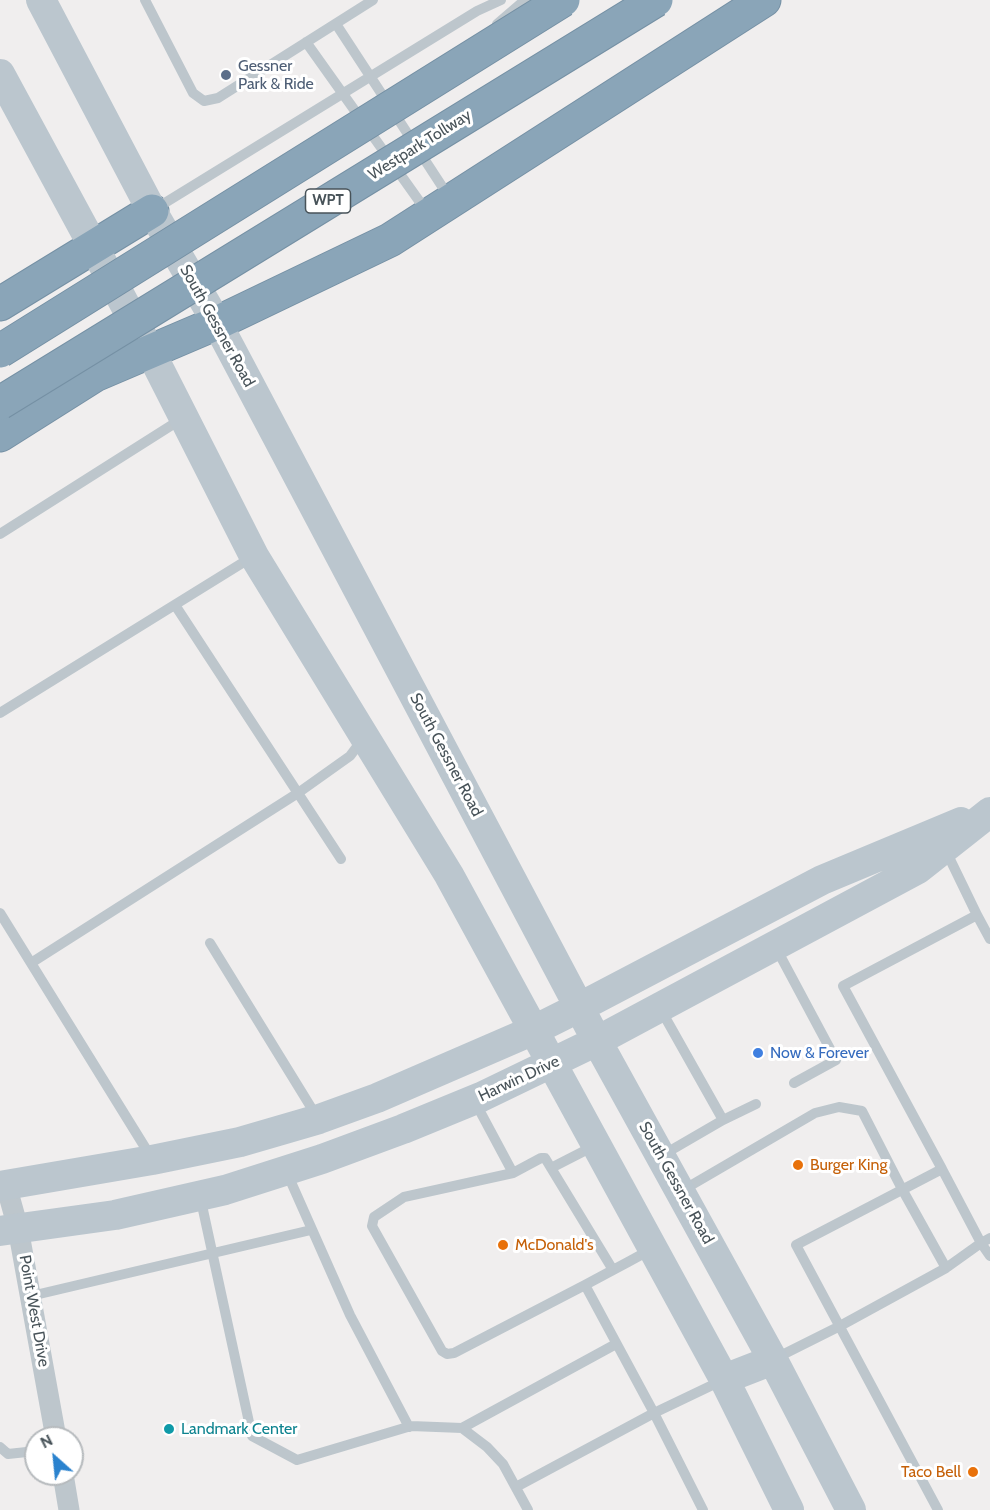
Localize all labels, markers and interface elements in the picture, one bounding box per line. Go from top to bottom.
place label: Gessner Park & Ride [238,56,314,94]
marker: Gessner Park & Ride [219,68,233,82]
street label: Westpark Tollway [365,106,475,184]
road number: WPT [306,189,350,213]
street label: South Gessner Road [175,262,259,390]
street label: South Gessner Road [405,690,487,820]
place label: Now & Forever [770,1043,869,1063]
marker: Now & Forever [751,1046,765,1060]
street label: Harwin Drive [475,1052,563,1106]
street label: South Gessner Road [634,1119,718,1247]
place label: Burger King [810,1155,887,1175]
marker: Burger King [791,1158,805,1172]
place label: McDonald's [515,1235,594,1255]
marker: McDonald's [496,1238,510,1252]
street label: Point West Drive [15,1254,53,1368]
place label: Landmark Center [181,1419,297,1439]
marker: Landmark Center [162,1422,176,1436]
north arrow [24,1426,84,1486]
text: N [37,1430,56,1452]
place label: Taco Bell [901,1462,961,1482]
marker: Taco Bell [966,1465,980,1479]

